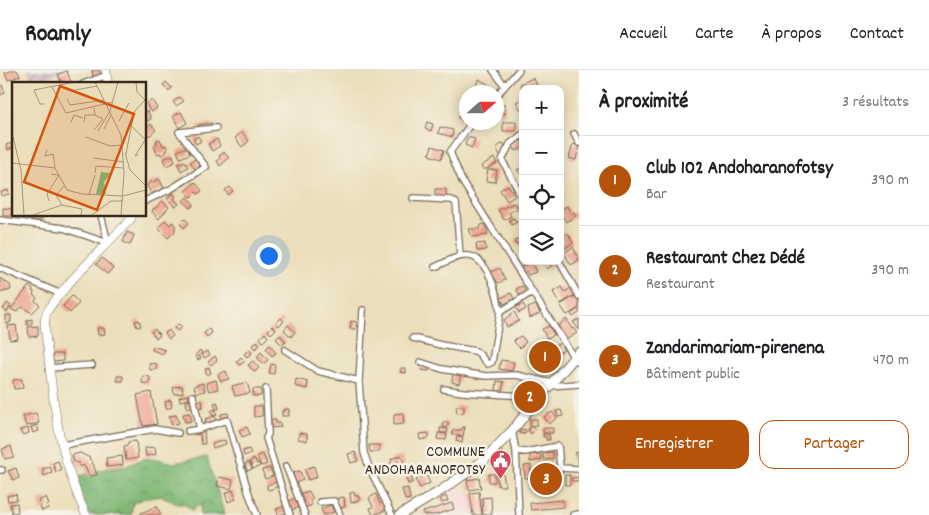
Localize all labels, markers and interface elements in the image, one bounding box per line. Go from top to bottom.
text: Roamly [25,18,91,52]
text: Accueil [619,22,667,47]
text: Carte [695,22,734,47]
text: À propos [762,22,822,47]
text: Contact [850,22,904,47]
inset map [12,82,146,216]
north arrow [459,85,504,130]
map controls [519,85,564,265]
button: + [519,85,564,130]
text: À proximité [599,88,688,118]
text: 3 résultats [842,91,909,114]
button: − [519,130,564,175]
text: Club 102 Andoharanofotsy [646,156,833,183]
text: 1 [613,169,617,192]
text: 390 m [871,169,909,192]
button: locate [519,175,564,220]
text: Bar [646,183,667,206]
button: layers [519,220,564,265]
your location [256,243,282,269]
text: Restaurant Chez Dédé [646,246,805,273]
text: 2 [612,259,619,282]
text: 390 m [871,259,909,282]
text: Restaurant [646,273,715,296]
text: Zandarimariam-pirenena [646,336,824,363]
pin: 1 [529,338,561,376]
text: 3 [611,349,619,372]
text: 470 m [873,349,909,372]
text: Bâtiment public [646,363,740,386]
pin: 2 [514,378,546,416]
button: Enregistrer [599,420,749,469]
button: Partager [759,420,909,469]
place label: COMMUNE ANDOHARANOFOTSY [365,441,486,482]
public building icon: COMMUNE ANDOHARANOFOTSY [489,449,513,480]
pin: 3 [530,460,562,498]

